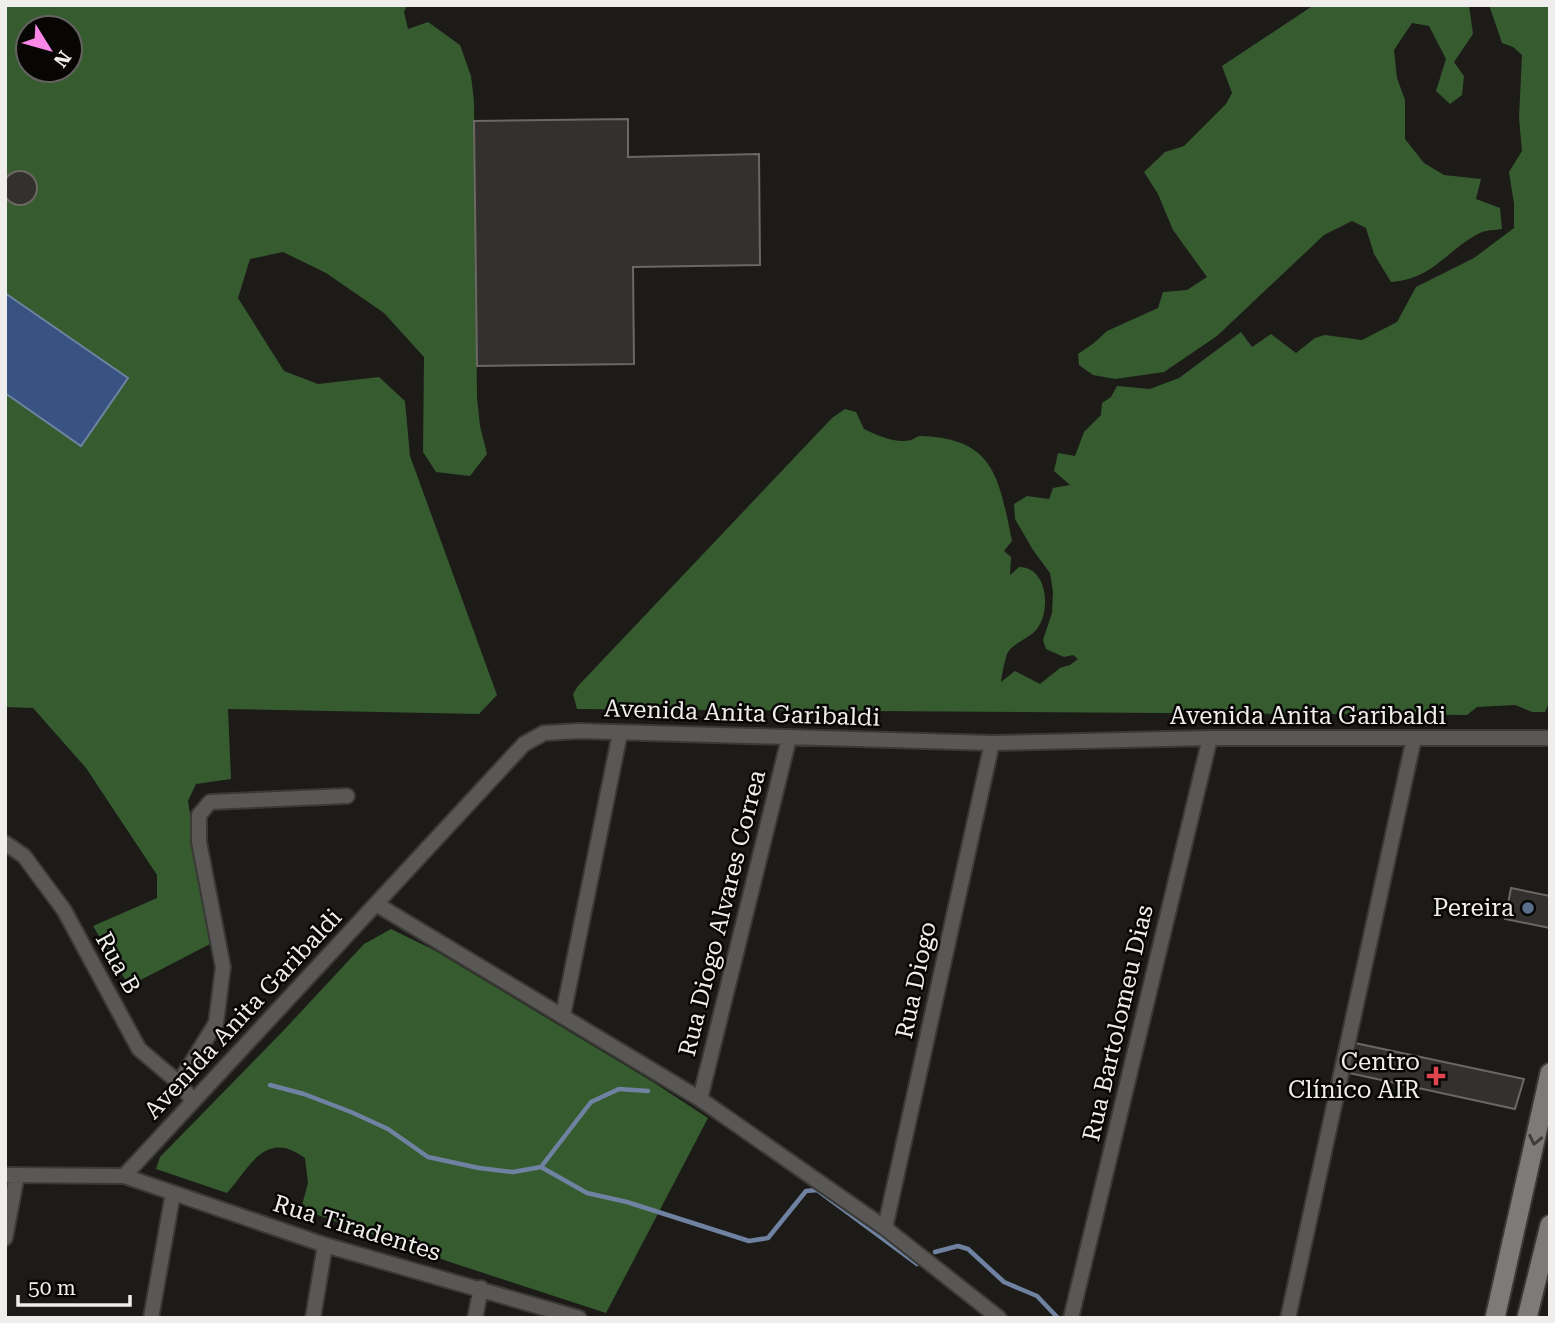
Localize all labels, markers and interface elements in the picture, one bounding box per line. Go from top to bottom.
north arrow [14,14,84,84]
text: N [48,46,76,72]
street label: Avenida Anita Garibaldi [603,694,881,732]
street label: Avenida Anita Garibaldi [1170,702,1447,730]
street label: Rua Diogo Alvares Correa [673,767,771,1059]
place label: Pereira [1433,894,1514,922]
marker: Pereira [1520,900,1536,916]
street label: Rua Bartolomeu Dias [1077,902,1159,1144]
street label: Avenida Anita Garibaldi [139,903,348,1125]
street label: Rua Diogo [890,919,942,1041]
street label: Rua B [90,927,146,999]
place label: Centro Clínico AIR [1288,1048,1420,1104]
marker: Centro Clínico AIR [1426,1066,1446,1086]
one-way arrow [1529,1134,1543,1146]
street label: Rua Tiradentes [270,1189,444,1267]
scale bar [18,1264,130,1308]
text: 50 m [28,1276,76,1300]

